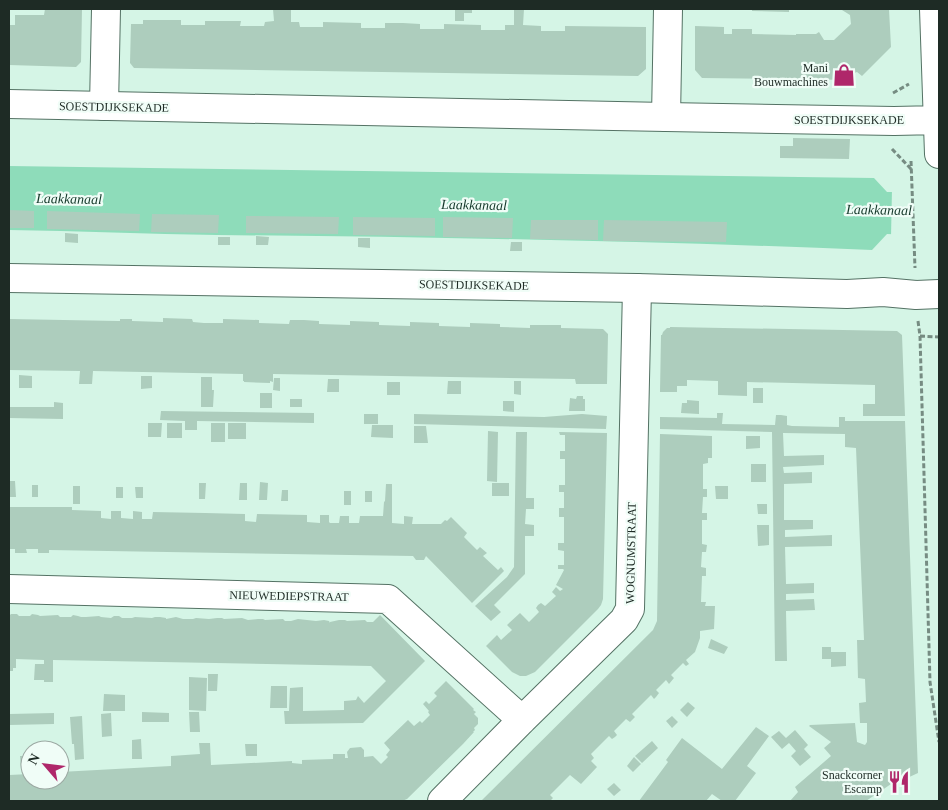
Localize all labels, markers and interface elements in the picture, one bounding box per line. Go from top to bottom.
place label: Mani Bouwmachines [754,61,829,89]
shop icon: Mani Bouwmachines [831,62,857,88]
street label: SOESTDIJKSEKADE [59,99,169,115]
street label: SOESTDIJKSEKADE [794,113,904,127]
water label: Laakkanaal [35,191,102,207]
water label: Laakkanaal [440,197,507,213]
water label: Laakkanaal [845,202,912,218]
street label: SOESTDIJKSEKADE [419,277,529,293]
street label: WOGNUMSTRAAT [623,501,639,604]
street label: NIEUWEDIEPSTRAAT [229,588,349,604]
north arrow [20,740,70,790]
text: N [25,751,43,767]
place label: Snackcorner Escamp [822,768,882,796]
restaurant icon: Snackcorner Escamp [886,769,912,795]

